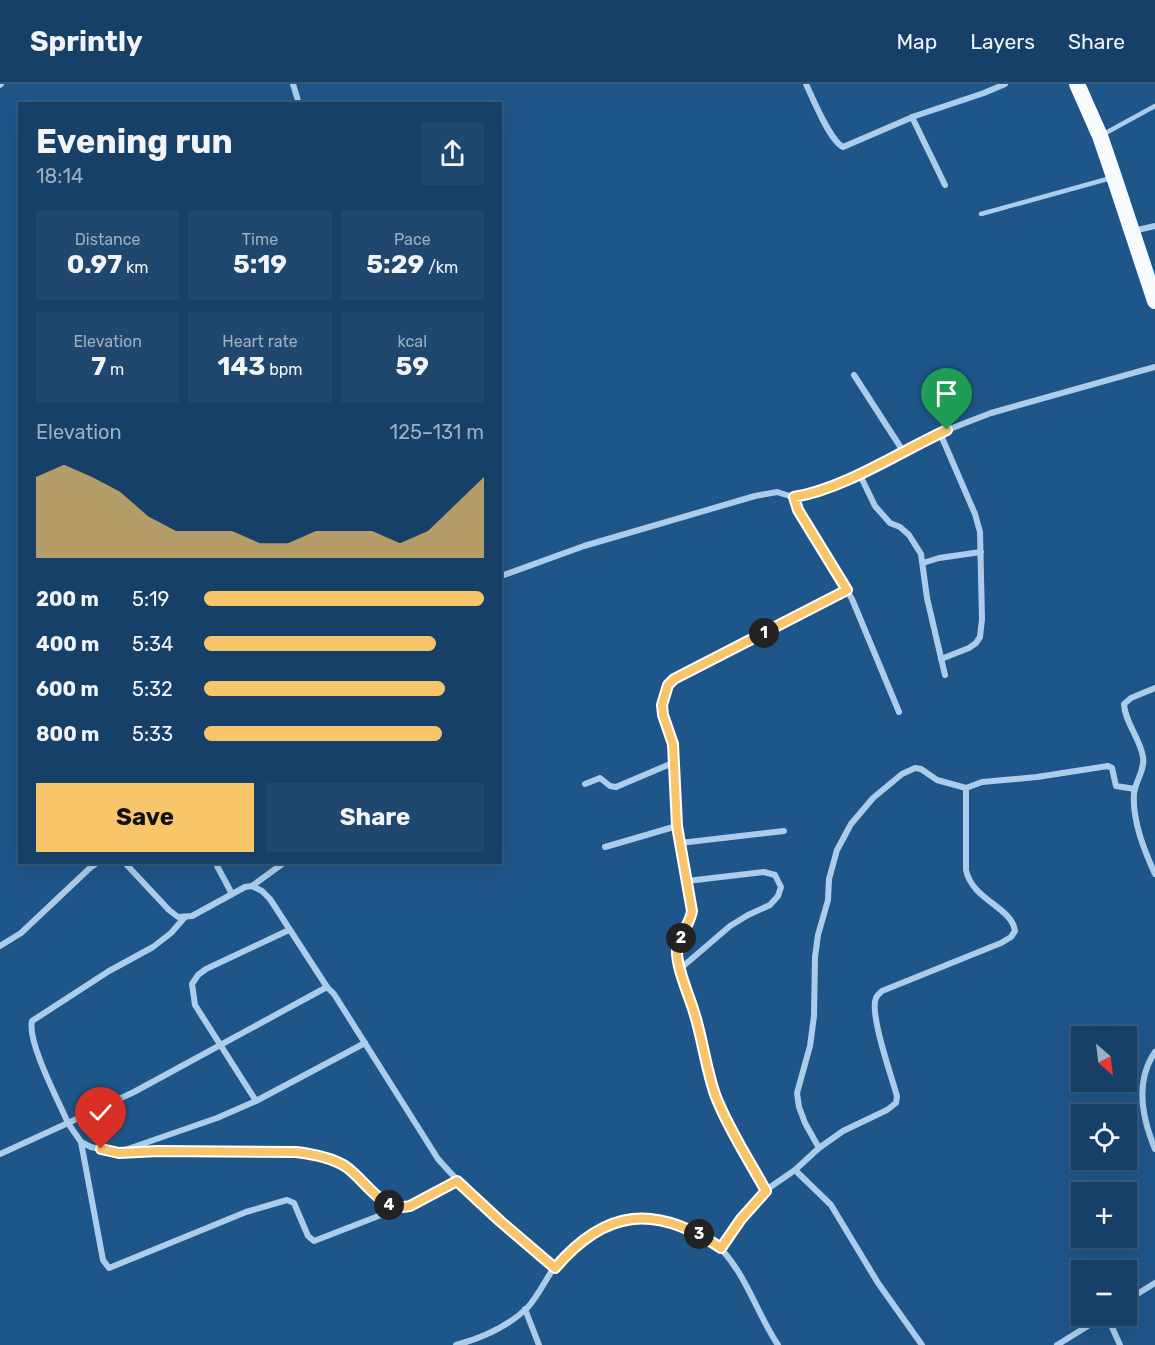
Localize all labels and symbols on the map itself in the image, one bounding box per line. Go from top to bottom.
pin [921,368,972,430]
pin: 1 [749,618,779,648]
pin: 2 [666,923,696,953]
north arrow [1071,1026,1137,1092]
pin [75,1087,126,1149]
pin: 4 [374,1190,404,1220]
pin: 3 [684,1219,714,1249]

